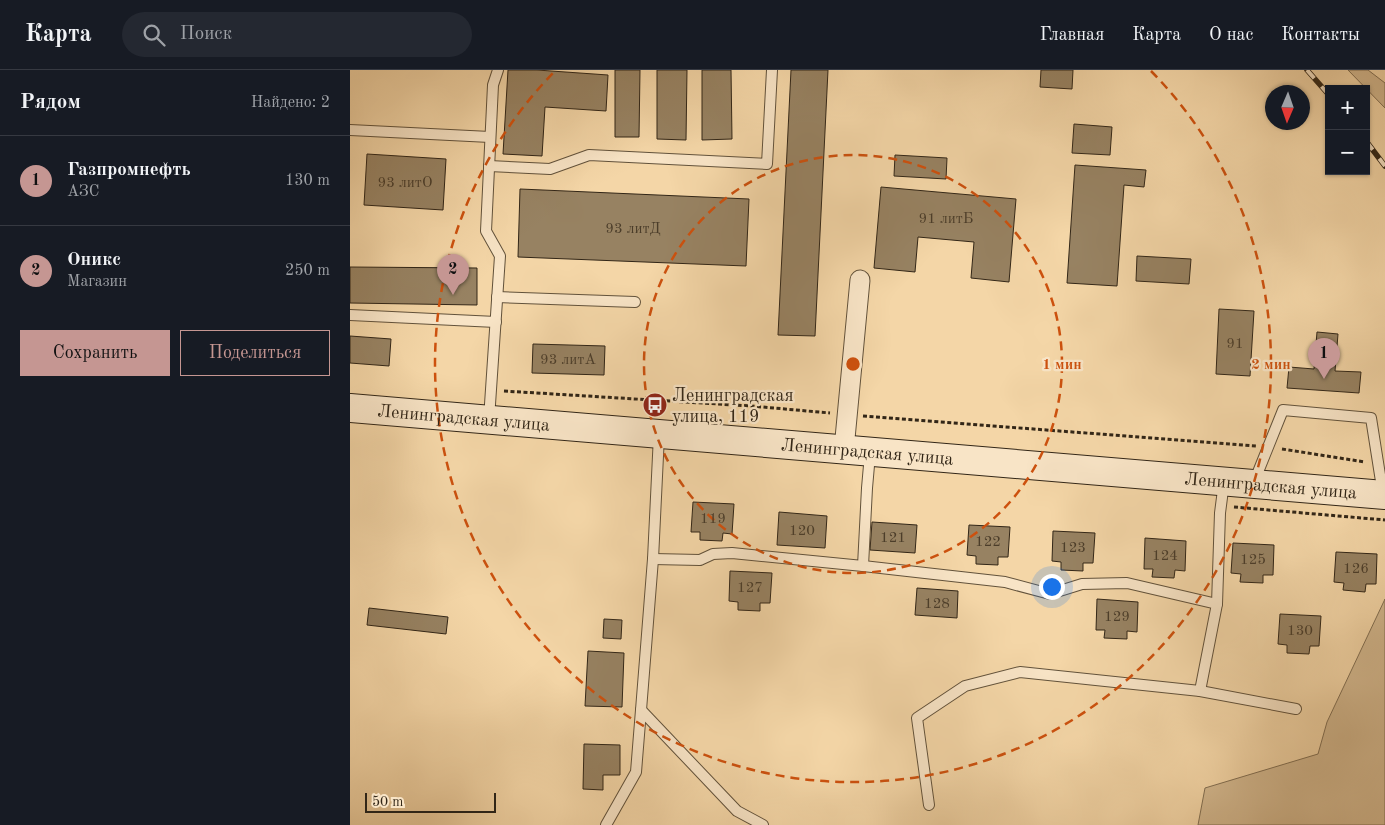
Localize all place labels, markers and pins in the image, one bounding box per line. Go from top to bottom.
pin: 2 [437,254,469,295]
pin: 1 [1308,338,1340,379]
centre of rings [844,355,862,373]
place label: Ленинградская улица, 119 [672,387,794,426]
bus stop icon: Ленинградская улица, 119 [642,392,668,418]

